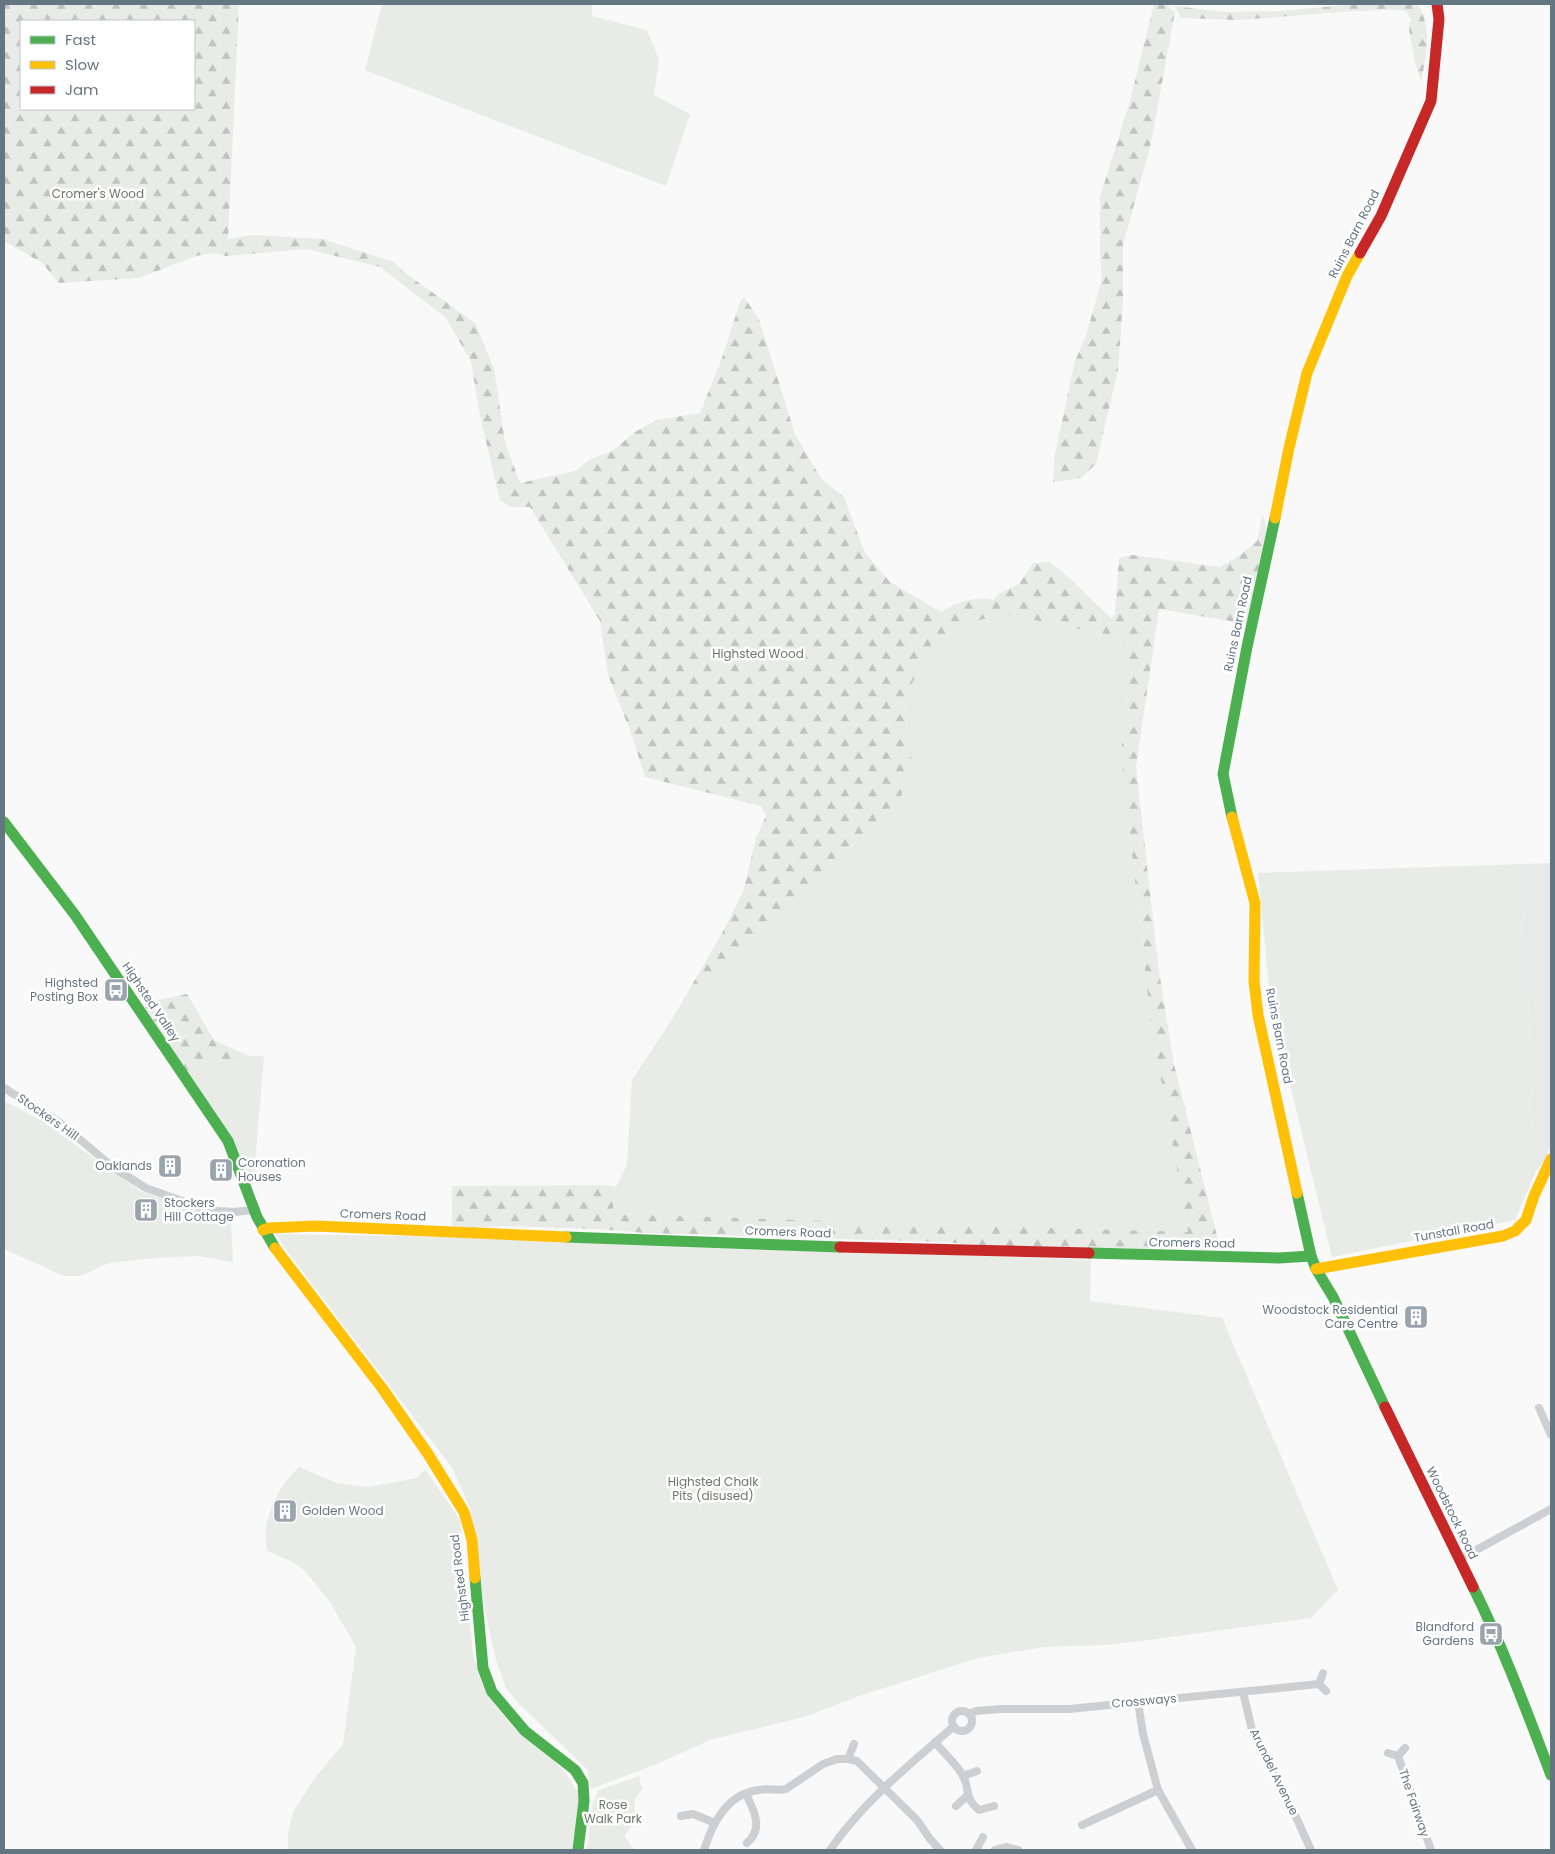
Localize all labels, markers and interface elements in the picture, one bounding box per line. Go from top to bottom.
legend [20,20,195,110]
text: Fast [65,29,96,50]
text: Slow [65,54,100,75]
text: Jam [65,79,99,100]
park label: Cromer's Wood [52,185,144,202]
street label: Ruins Barn Road [1324,187,1383,281]
street label: Ruins Barn Road [1219,575,1256,673]
park label: Highsted Wood [712,645,804,662]
street label: Highsted Valley [118,959,185,1045]
place label: Highsted Posting Box [30,974,98,1005]
bus stop icon: Highsted Posting Box [103,977,129,1003]
street label: Ruins Barn Road [1262,987,1297,1085]
street label: Stockers Hill [14,1089,82,1144]
building icon: Oaklands [157,1153,183,1179]
place label: Coronation Houses [238,1154,306,1185]
place label: Oaklands [95,1157,152,1174]
building icon: Coronation Houses [208,1157,234,1183]
place label: Stockers Hill Cottage [164,1194,234,1225]
building icon: Stockers Hill Cottage [133,1197,159,1223]
street label: Cromers Road [340,1204,426,1225]
street label: Tunstall Road [1413,1215,1495,1246]
street label: Cromers Road [745,1221,831,1242]
street label: Cromers Road [1149,1233,1235,1252]
place label: Woodstock Residential Care Centre [1262,1301,1398,1332]
building icon: Woodstock Residential Care Centre [1403,1304,1429,1330]
street label: Woodstock Road [1423,1463,1482,1562]
park label: Highsted Chalk Pits (disused) [668,1473,759,1504]
building icon: Golden Wood [272,1498,298,1524]
place label: Golden Wood [302,1502,384,1519]
street label: Highsted Road [446,1534,473,1623]
place label: Blandford Gardens [1416,1618,1474,1649]
bus stop icon: Blandford Gardens [1478,1621,1504,1647]
street label: Crossways [1111,1689,1177,1712]
street label: Arundel Avenue [1246,1725,1303,1818]
street label: The Fairway [1395,1766,1434,1839]
park label: Rose Walk Park [584,1796,643,1827]

